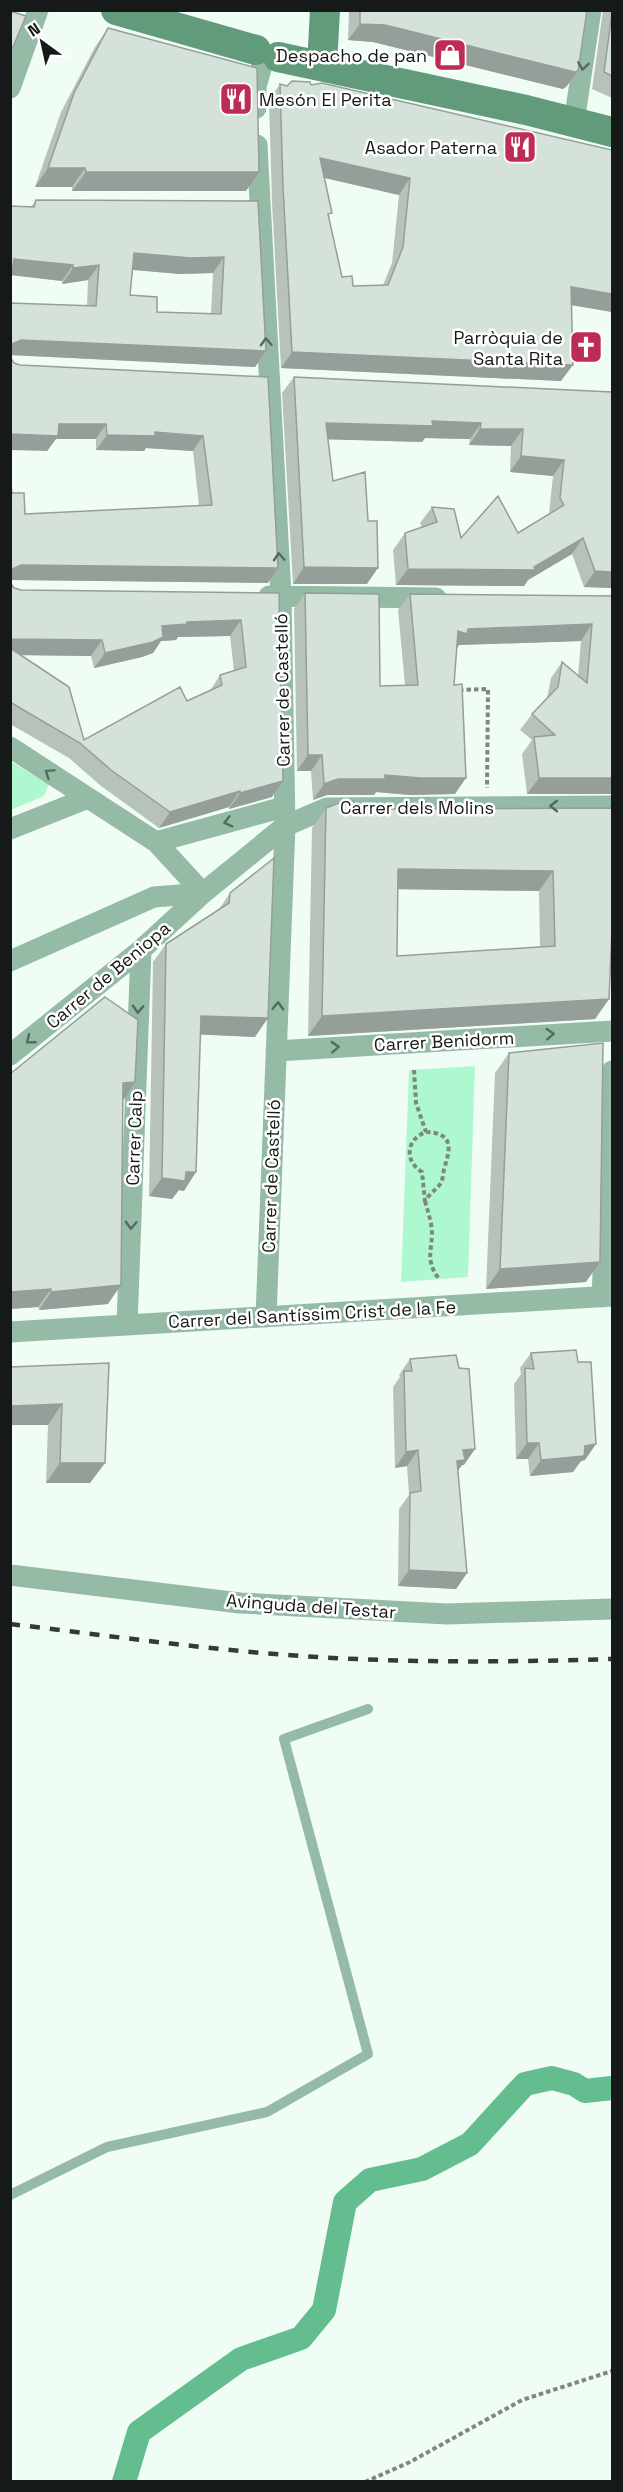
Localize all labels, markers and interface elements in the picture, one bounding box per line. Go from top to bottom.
north arrow [12,12,72,72]
text: N [24,18,44,42]
shop icon: Despacho de pan [432,37,468,73]
place label: Despacho de pan [276,44,427,67]
one-way arrow [577,61,589,71]
restaurant icon: Mesón El Perita [218,81,254,117]
place label: Mesón El Perita [259,88,392,111]
restaurant icon: Asador Paterna [502,129,538,165]
place label: Asador Paterna [365,136,497,159]
place label: Parròquia de Santa Rita [453,326,563,370]
church icon: Parròquia de Santa Rita [568,329,604,365]
one-way arrow [260,337,273,346]
one-way arrow [272,553,285,562]
street label: Carrer de Castelló [269,613,295,767]
one-way arrow [45,769,56,780]
street label: Carrer dels Molins [340,796,494,819]
one-way arrow [550,800,559,812]
one-way arrow [223,815,233,828]
street label: Carrer de Beniopa [41,916,175,1034]
one-way arrow [271,1002,284,1011]
one-way arrow [132,1004,145,1013]
street label: Carrer Benidorm [373,1026,515,1056]
one-way arrow [546,1028,555,1041]
one-way arrow [25,1032,36,1043]
one-way arrow [330,1041,339,1054]
street label: Carrer Calp [121,1090,147,1186]
street label: Carrer de Castelló [257,1099,285,1253]
one-way arrow [124,1220,137,1229]
street label: Carrer del Santíssim Crist de la Fe [167,1295,457,1333]
street label: Avinguda del Testar [225,1589,397,1623]

